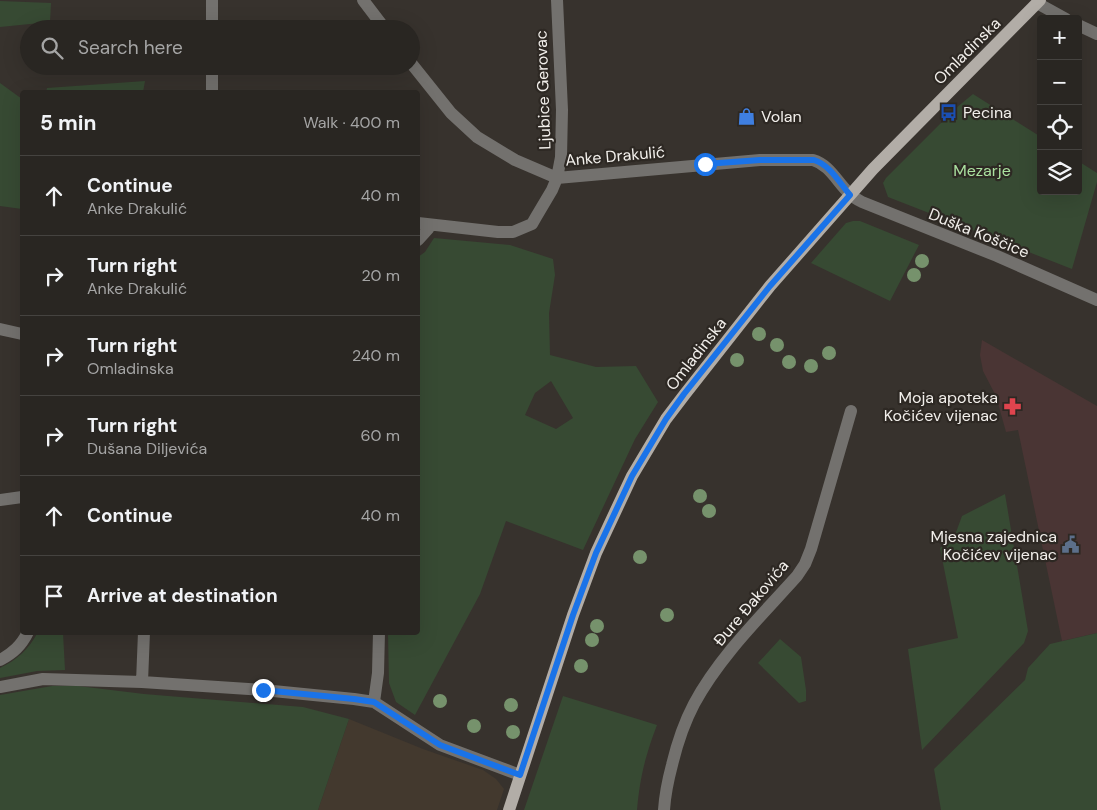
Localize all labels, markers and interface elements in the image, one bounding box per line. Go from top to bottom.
street label: Omladinska [929,13,1005,89]
map controls [1037,15,1082,195]
button: + [1037,15,1082,60]
search box [20,20,420,75]
street label: Ljubice Gerovac [530,30,556,150]
icon: search [38,34,66,62]
text: Search here [78,35,183,60]
button: − [1037,60,1082,105]
bus stop icon: Pecina [939,102,959,122]
place label: Pecina [963,102,1012,123]
button: locate [1037,105,1082,150]
shop icon: Volan [737,106,757,126]
place label: Volan [761,106,802,127]
text: 5 min [40,109,96,137]
text: Walk · 400 m [303,112,400,133]
street label: Anke Drakulić [564,141,666,171]
button: layers [1037,150,1082,195]
route start [694,153,717,176]
park label: Mezarje [953,160,1011,181]
text: Continue [87,173,173,198]
icon: ahead [40,182,68,210]
text: 40 m [361,185,400,206]
text: Anke Drakulić [87,198,187,219]
street label: Duška Koščice [926,203,1032,263]
text: Turn right [87,253,177,278]
icon: right [40,262,68,290]
text: 20 m [361,265,400,286]
text: Anke Drakulić [87,278,187,299]
street label: Omladinska [661,313,731,395]
text: Turn right [87,333,177,358]
icon: right [40,342,68,370]
text: 240 m [352,345,400,366]
text: Omladinska [87,358,174,379]
place label: Moja apoteka Kočićev vijenac [884,387,998,426]
pharmacy icon: Moja apoteka Kočićev vijenac [1002,396,1022,416]
text: Turn right [87,413,177,438]
icon: right [40,422,68,450]
text: 60 m [360,425,400,446]
text: Dušana Diljevića [87,438,207,459]
icon: ahead [40,502,68,530]
text: Continue [87,503,173,528]
text: 40 m [361,505,400,526]
place label: Mjesna zajednica Kočićev vijenac [930,526,1057,565]
public building icon: Mjesna zajednica Kočićev vijenac [1061,535,1081,555]
street label: Đure Đakovića [709,556,793,650]
icon: arrive [40,582,68,610]
text: Arrive at destination [87,583,278,608]
route end [252,679,275,702]

